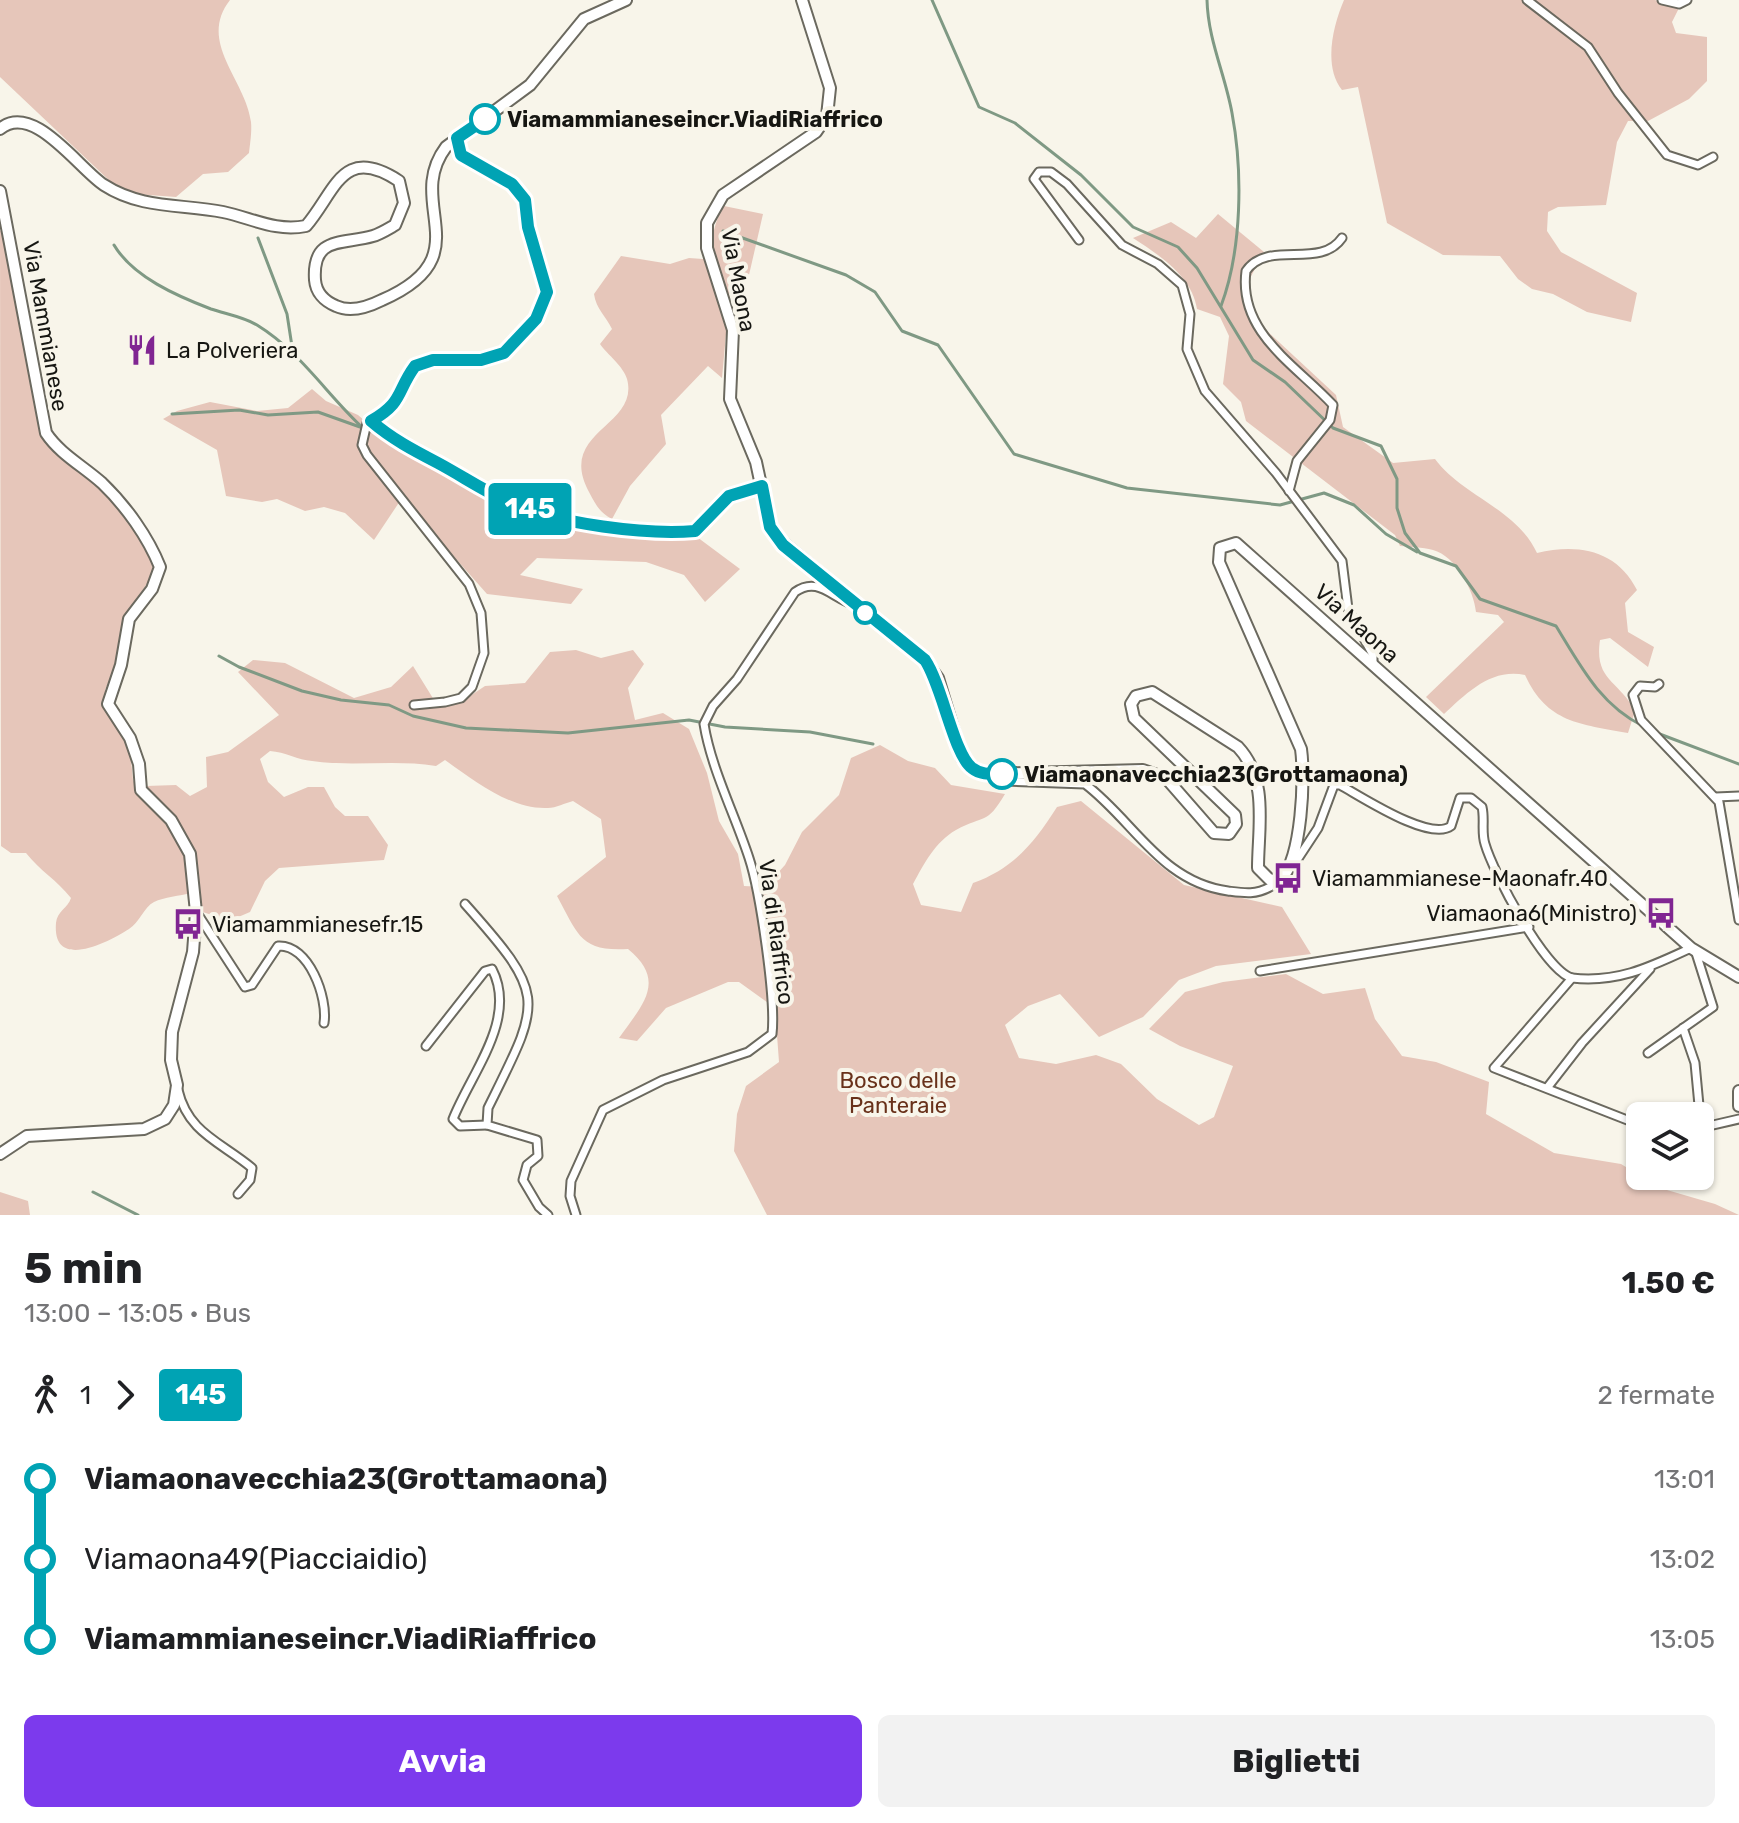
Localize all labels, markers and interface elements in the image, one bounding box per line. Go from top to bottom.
marker: Viamammianeseincr.ViadiRiaffrico [470,104,500,134]
place label: Viamammianeseincr.ViadiRiaffrico [507,106,883,133]
street label: Via Maona [715,226,762,334]
street label: Via Mammianese [17,239,74,413]
restaurant icon: La Polveriera [125,333,159,367]
place label: La Polveriera [166,337,298,364]
line badge: 145 [484,483,576,535]
text: 145 [504,492,556,525]
street label: Via Maona [1309,578,1405,669]
unlabelled marker [854,602,876,624]
marker: Viamaonavecchia23(Grottamaona) [987,759,1017,789]
place label: Viamaonavecchia23(Grottamaona) [1024,761,1408,788]
street label: Via di Riaffrico [753,858,800,1006]
bus stop icon: Viamammianese-Maonafr.40 [1271,861,1305,895]
place label: Viamammianese-Maonafr.40 [1312,865,1608,892]
bus stop icon: Viamaona6(Ministro) [1644,896,1678,930]
place label: Viamaona6(Ministro) [1426,900,1637,927]
bus stop icon: Viamammianesefr.15 [171,907,205,941]
place label: Viamammianesefr.15 [212,911,423,938]
park label: Bosco delle Panteraie [839,1067,957,1119]
map controls [1626,1102,1714,1190]
button: layers [1626,1102,1714,1190]
text: 5 min [24,1242,143,1294]
text: 1.50 € [1622,1265,1715,1301]
text: 13:00 – 13:05 · Bus [24,1298,251,1329]
icon: walk [24,1373,68,1417]
icon: forward [103,1373,147,1417]
text: 145 [175,1378,226,1411]
text: 1 [80,1380,91,1411]
text: 2 fermate [1598,1380,1715,1411]
text: Viamaonavecchia23(Grottamaona) [84,1461,607,1497]
text: 13:01 [1654,1464,1715,1495]
text: Viamaona49(Piacciaidio) [84,1541,427,1577]
text: 13:02 [1650,1544,1715,1575]
text: Viamammianeseincr.ViadiRiaffrico [84,1621,597,1657]
text: 13:05 [1650,1624,1715,1655]
button: Avvia [24,1715,862,1807]
button: Biglietti [878,1715,1715,1807]

